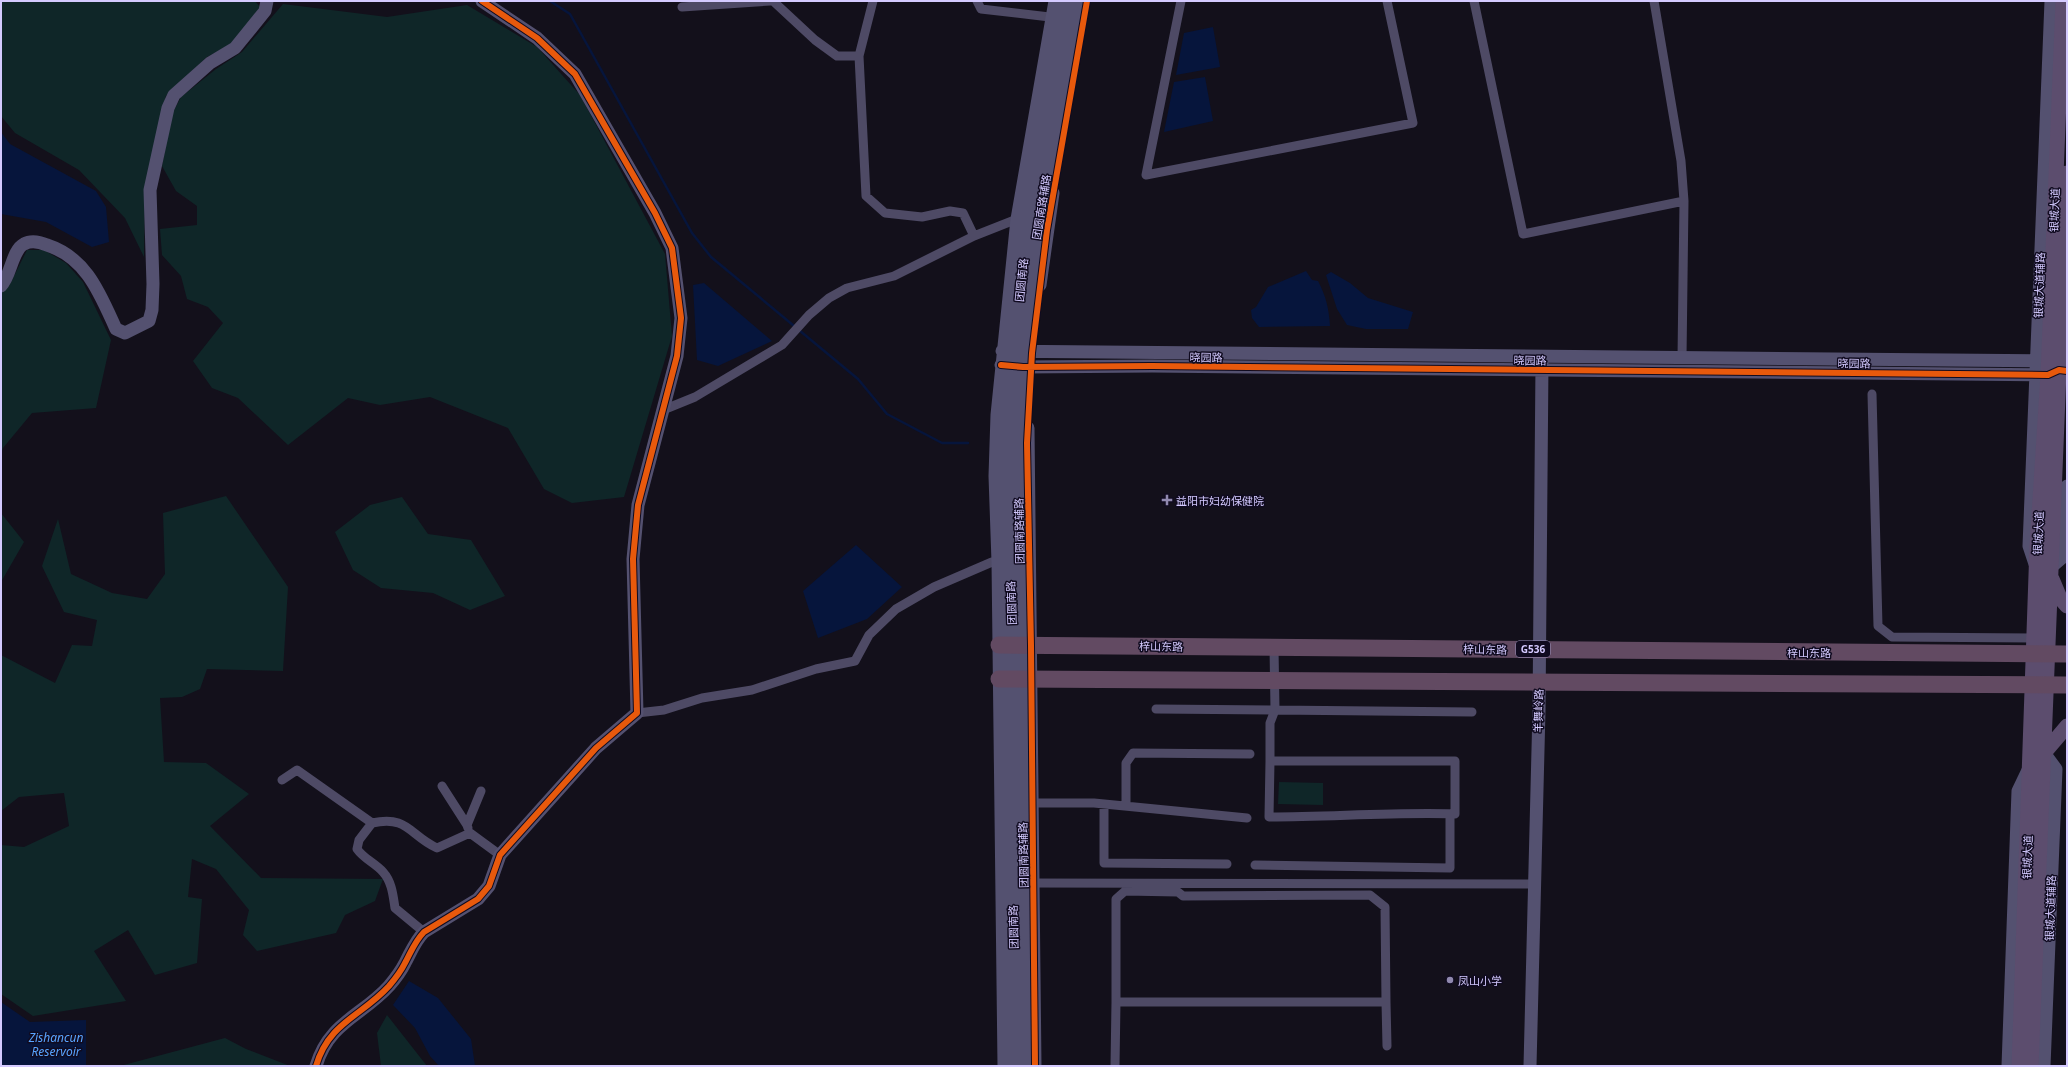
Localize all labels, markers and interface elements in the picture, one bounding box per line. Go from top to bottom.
street label: 团圆南路辅路 [1028,173,1054,241]
street label: 银城大道 [2046,188,2062,232]
street label: 银城大道辅路 [2030,252,2048,318]
street label: 团圆南路 [1011,257,1031,303]
street label: 晓园路 [1189,349,1223,365]
street label: 晓园路 [1513,352,1547,368]
street label: 晓园路 [1837,355,1871,371]
place label: 益阳市妇幼保健院 [1176,493,1264,508]
marker: 益阳市妇幼保健院 [1161,494,1173,506]
street label: 团圆南路辅路 [1011,498,1027,564]
street label: 银城大道 [2029,511,2047,555]
street label: 团圆南路 [1003,581,1019,625]
street label: 梓山东路 [1139,638,1183,654]
street label: 梓山东路 [1463,641,1507,657]
road number: G536 [1516,641,1550,657]
street label: 梓山东路 [1787,645,1831,660]
street label: 羊舞岭路 [1530,689,1546,733]
street label: 团圆南路辅路 [1015,822,1031,888]
street label: 银城大道 [2019,835,2035,879]
street label: 银城大道辅路 [2041,875,2059,941]
street label: 团圆南路 [1005,905,1021,949]
place label: 凤山小学 [1458,973,1502,988]
marker: 凤山小学 [1445,975,1455,985]
water label: Zishancun Reservoir [28,1029,83,1060]

